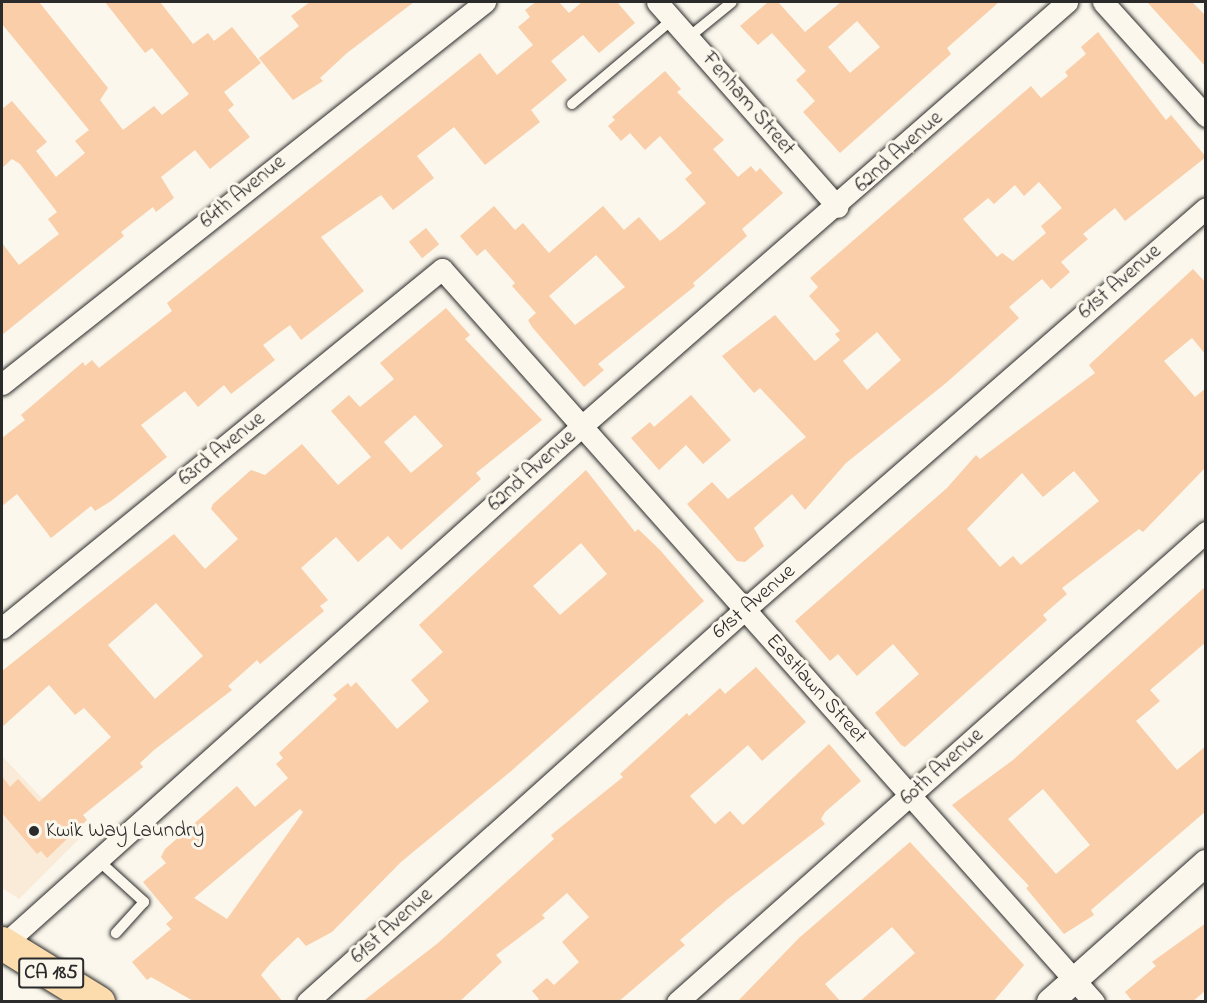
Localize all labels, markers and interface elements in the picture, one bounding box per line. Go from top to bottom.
street label: Fenham Street [696,47,800,161]
street label: 62nd Avenue [850,106,948,198]
street label: 64th Avenue [195,150,291,234]
street label: 61st Avenue [1073,239,1167,325]
street label: 63rd Avenue [174,406,270,492]
street label: 62nd Avenue [483,425,581,517]
street label: 61st Avenue [707,559,801,645]
street label: Eastlawn Street [760,629,872,749]
street label: 60th Avenue [895,723,989,811]
place label: Kwik Way Laundry [46,818,204,844]
marker: Kwik Way Laundry [27,824,41,838]
street label: 61st Avenue [346,883,438,969]
road number: CA 185 [18,956,84,990]

